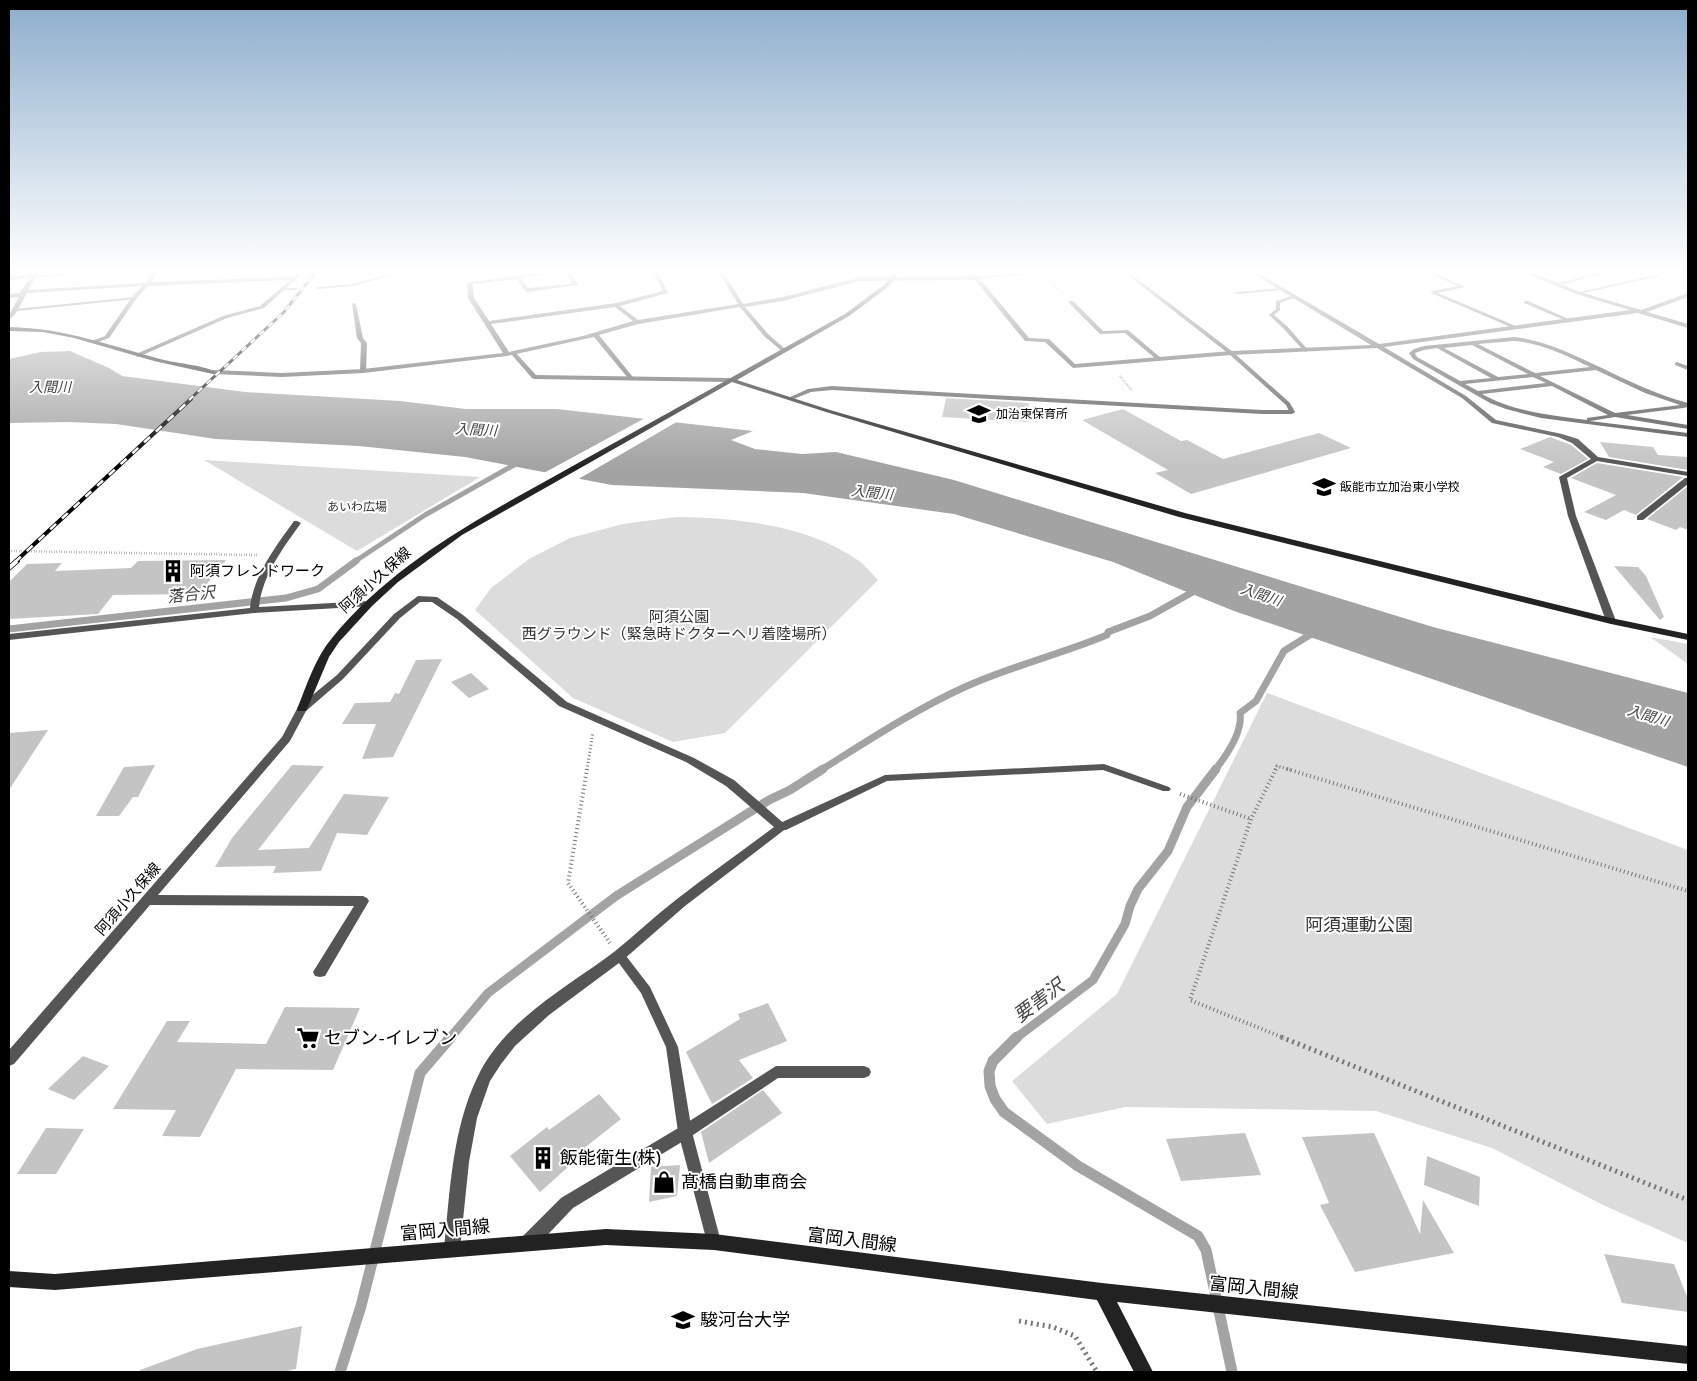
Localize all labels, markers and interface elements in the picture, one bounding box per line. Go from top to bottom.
water label: 入間川 [29,379,73,396]
school or university icon: 加治東保育所 [966,401,992,427]
place label: 加治東保育所 [996,407,1068,421]
water label: 入間川 [455,420,499,440]
school or university icon: 飯能市立加治東小学校 [1311,474,1337,500]
place label: 飯能市立加治東小学校 [1340,480,1460,494]
water label: 入間川 [850,482,896,504]
park label: あいわ広場 [327,500,387,514]
street label: 阿須小久保線 [336,543,414,617]
building icon: 阿須フレンドワーク [160,558,186,584]
place label: 阿須フレンドワーク [190,562,325,580]
water label: 入間川 [1238,580,1286,611]
water label: 落合沢 [166,582,218,607]
park label: 阿須公園 西グラウンド（緊急時ドクターヘリ着陸場所） [522,608,836,643]
water label: 入間川 [1625,702,1672,731]
street label: 阿須小久保線 [92,859,164,939]
park label: 阿須運動公園 [1305,914,1413,936]
water label: 要害沢 [1010,973,1071,1027]
supermarket icon: セブン-イレブン [295,1025,321,1051]
place label: セブン-イレブン [324,1027,457,1049]
building icon: 飯能衛生(株) [530,1145,556,1171]
place label: 飯能衛生(株) [560,1147,661,1169]
shop icon: 髙橋自動車商会 [651,1169,677,1195]
place label: 髙橋自動車商会 [681,1171,807,1193]
street label: 富岡入間線 [399,1215,491,1245]
street label: 富岡入間線 [806,1224,898,1256]
street label: 富岡入間線 [1208,1272,1300,1304]
school or university icon: 駿河台大学 [670,1307,696,1333]
place label: 駿河台大学 [700,1309,790,1331]

